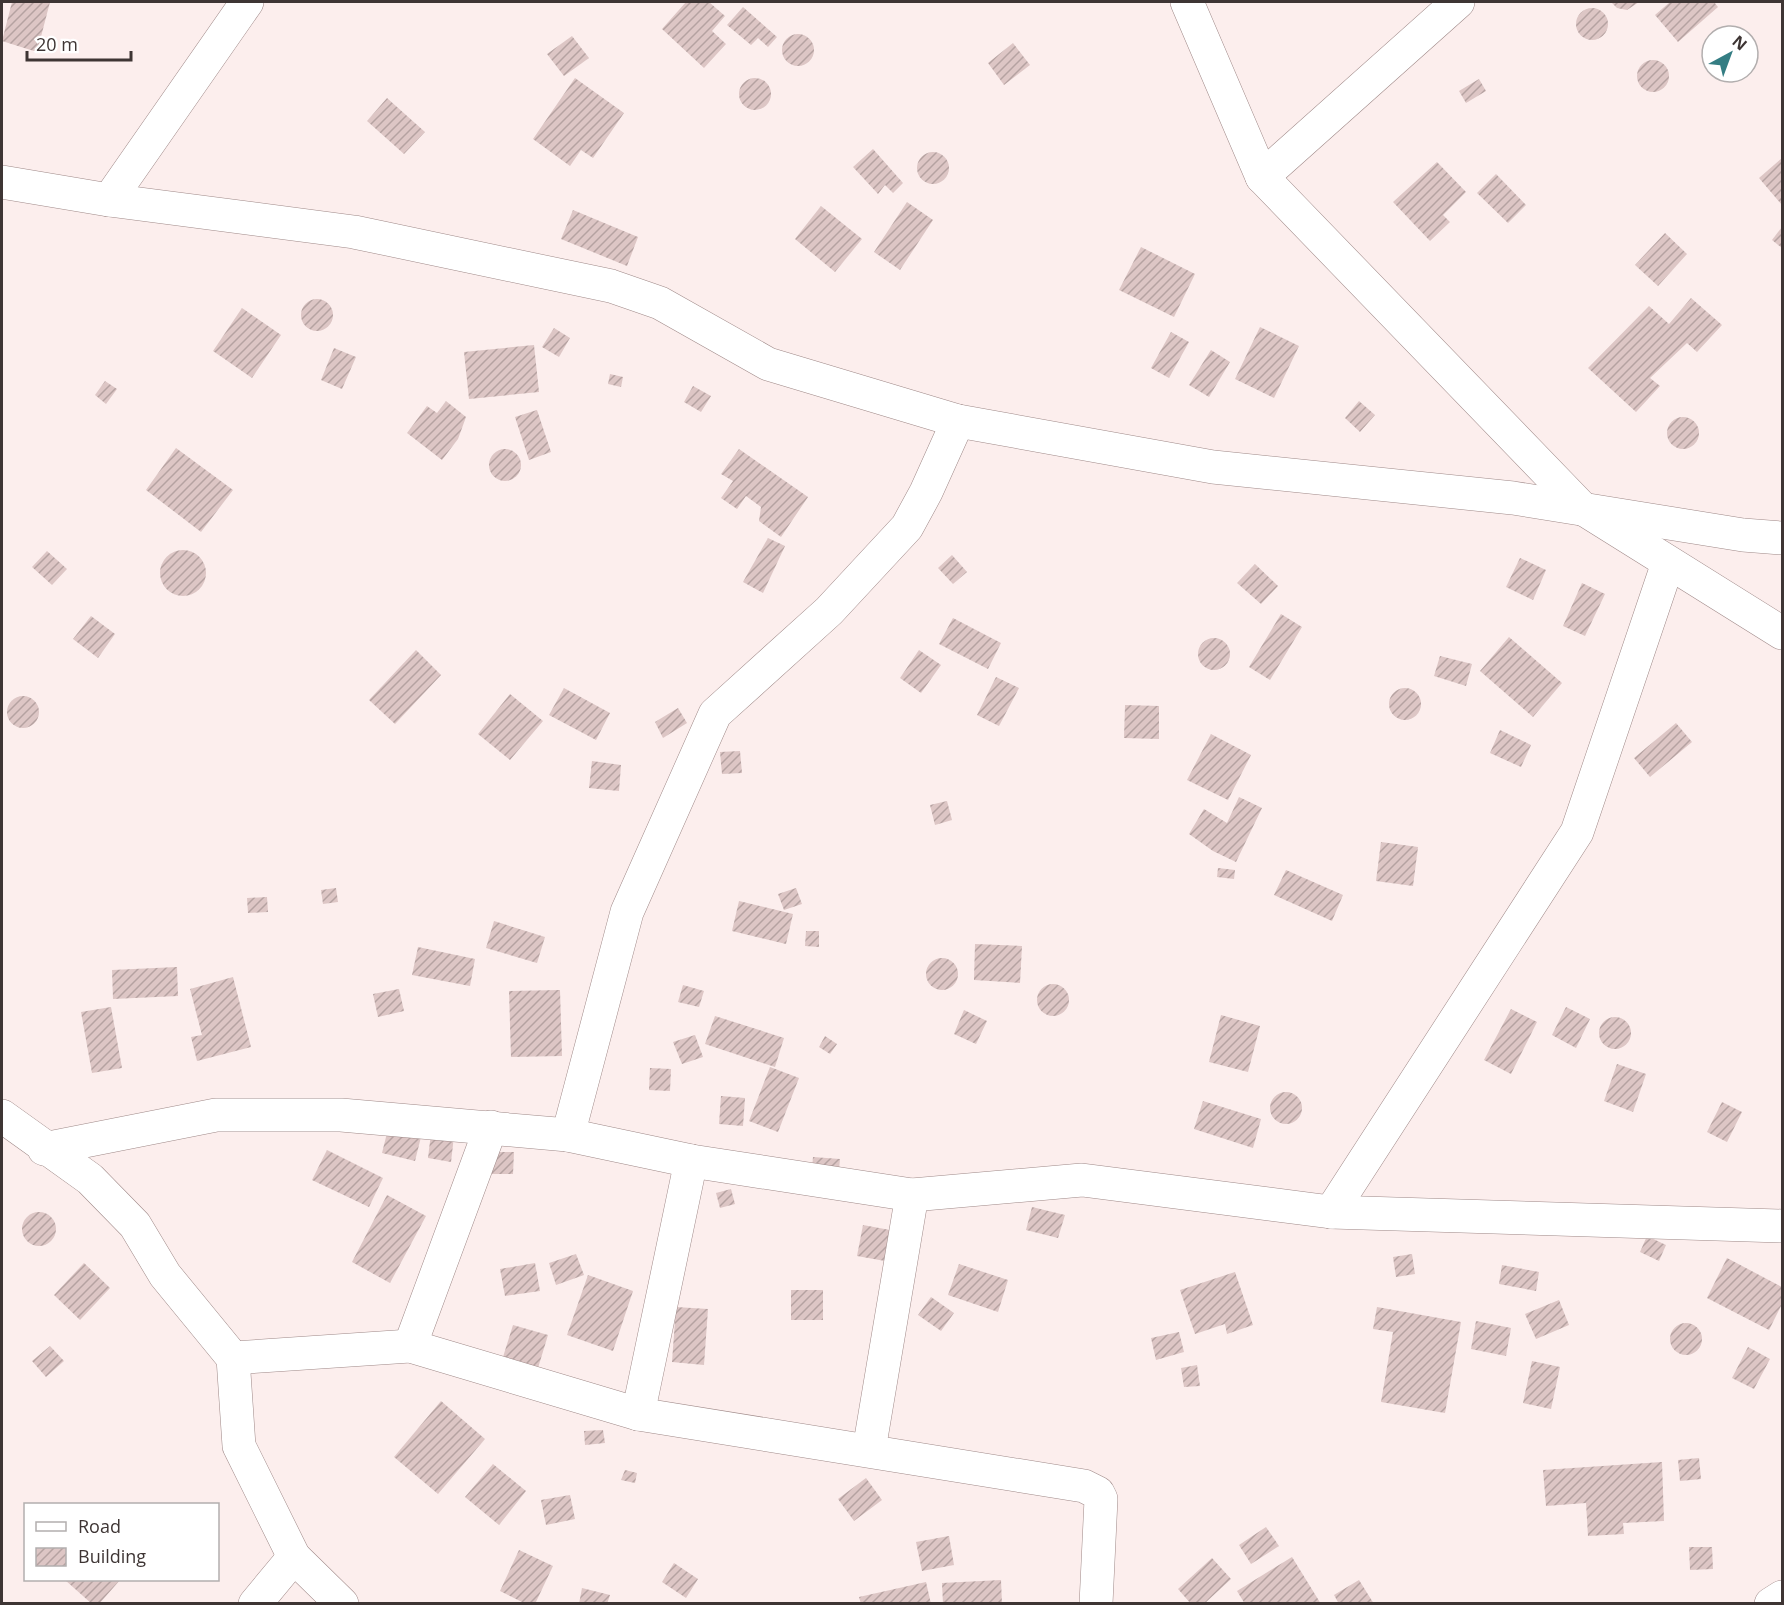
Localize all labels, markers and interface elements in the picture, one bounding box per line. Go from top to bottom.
scale bar [27,24,130,62]
north arrow [1700,24,1760,84]
text: N [1728,30,1752,55]
text: 20 m [36,32,78,56]
legend [24,1503,219,1581]
text: Road [78,1514,121,1538]
text: Building [78,1544,146,1568]

